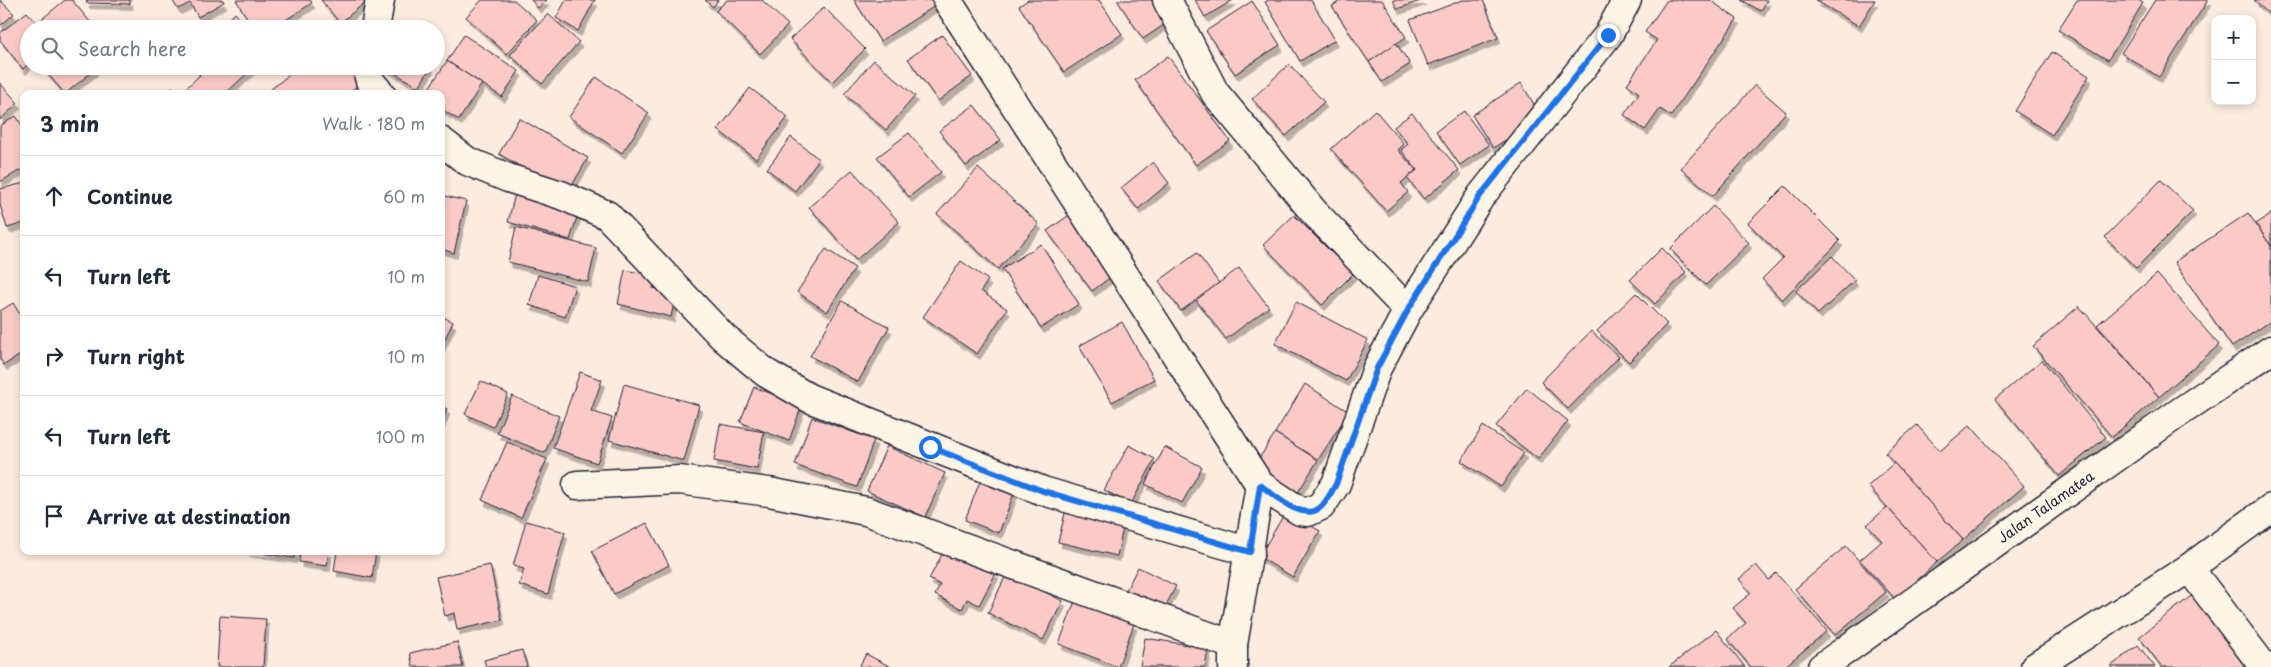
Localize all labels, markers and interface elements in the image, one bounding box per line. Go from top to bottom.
map controls [2211,15,2256,105]
button: + [2211,15,2256,60]
search box [20,20,445,75]
route end [1597,24,1620,47]
icon: search [38,34,66,62]
text: Search here [78,34,187,62]
button: − [2211,60,2256,105]
text: 3 min [40,107,99,139]
text: Walk · 180 m [322,111,425,135]
icon: ahead [40,182,68,210]
text: Continue [87,182,173,210]
text: 60 m [383,184,425,208]
icon: left [40,262,68,290]
text: Turn left [87,262,171,290]
text: 10 m [388,264,425,288]
icon: right [40,342,68,370]
text: Turn right [87,342,185,370]
text: 10 m [388,344,425,368]
icon: left [40,422,68,450]
text: Turn left [87,422,171,450]
text: 100 m [376,424,425,448]
route start [919,436,942,459]
street label: Jalan Talamatea [1993,465,2099,548]
icon: arrive [40,502,68,530]
text: Arrive at destination [87,502,291,530]

